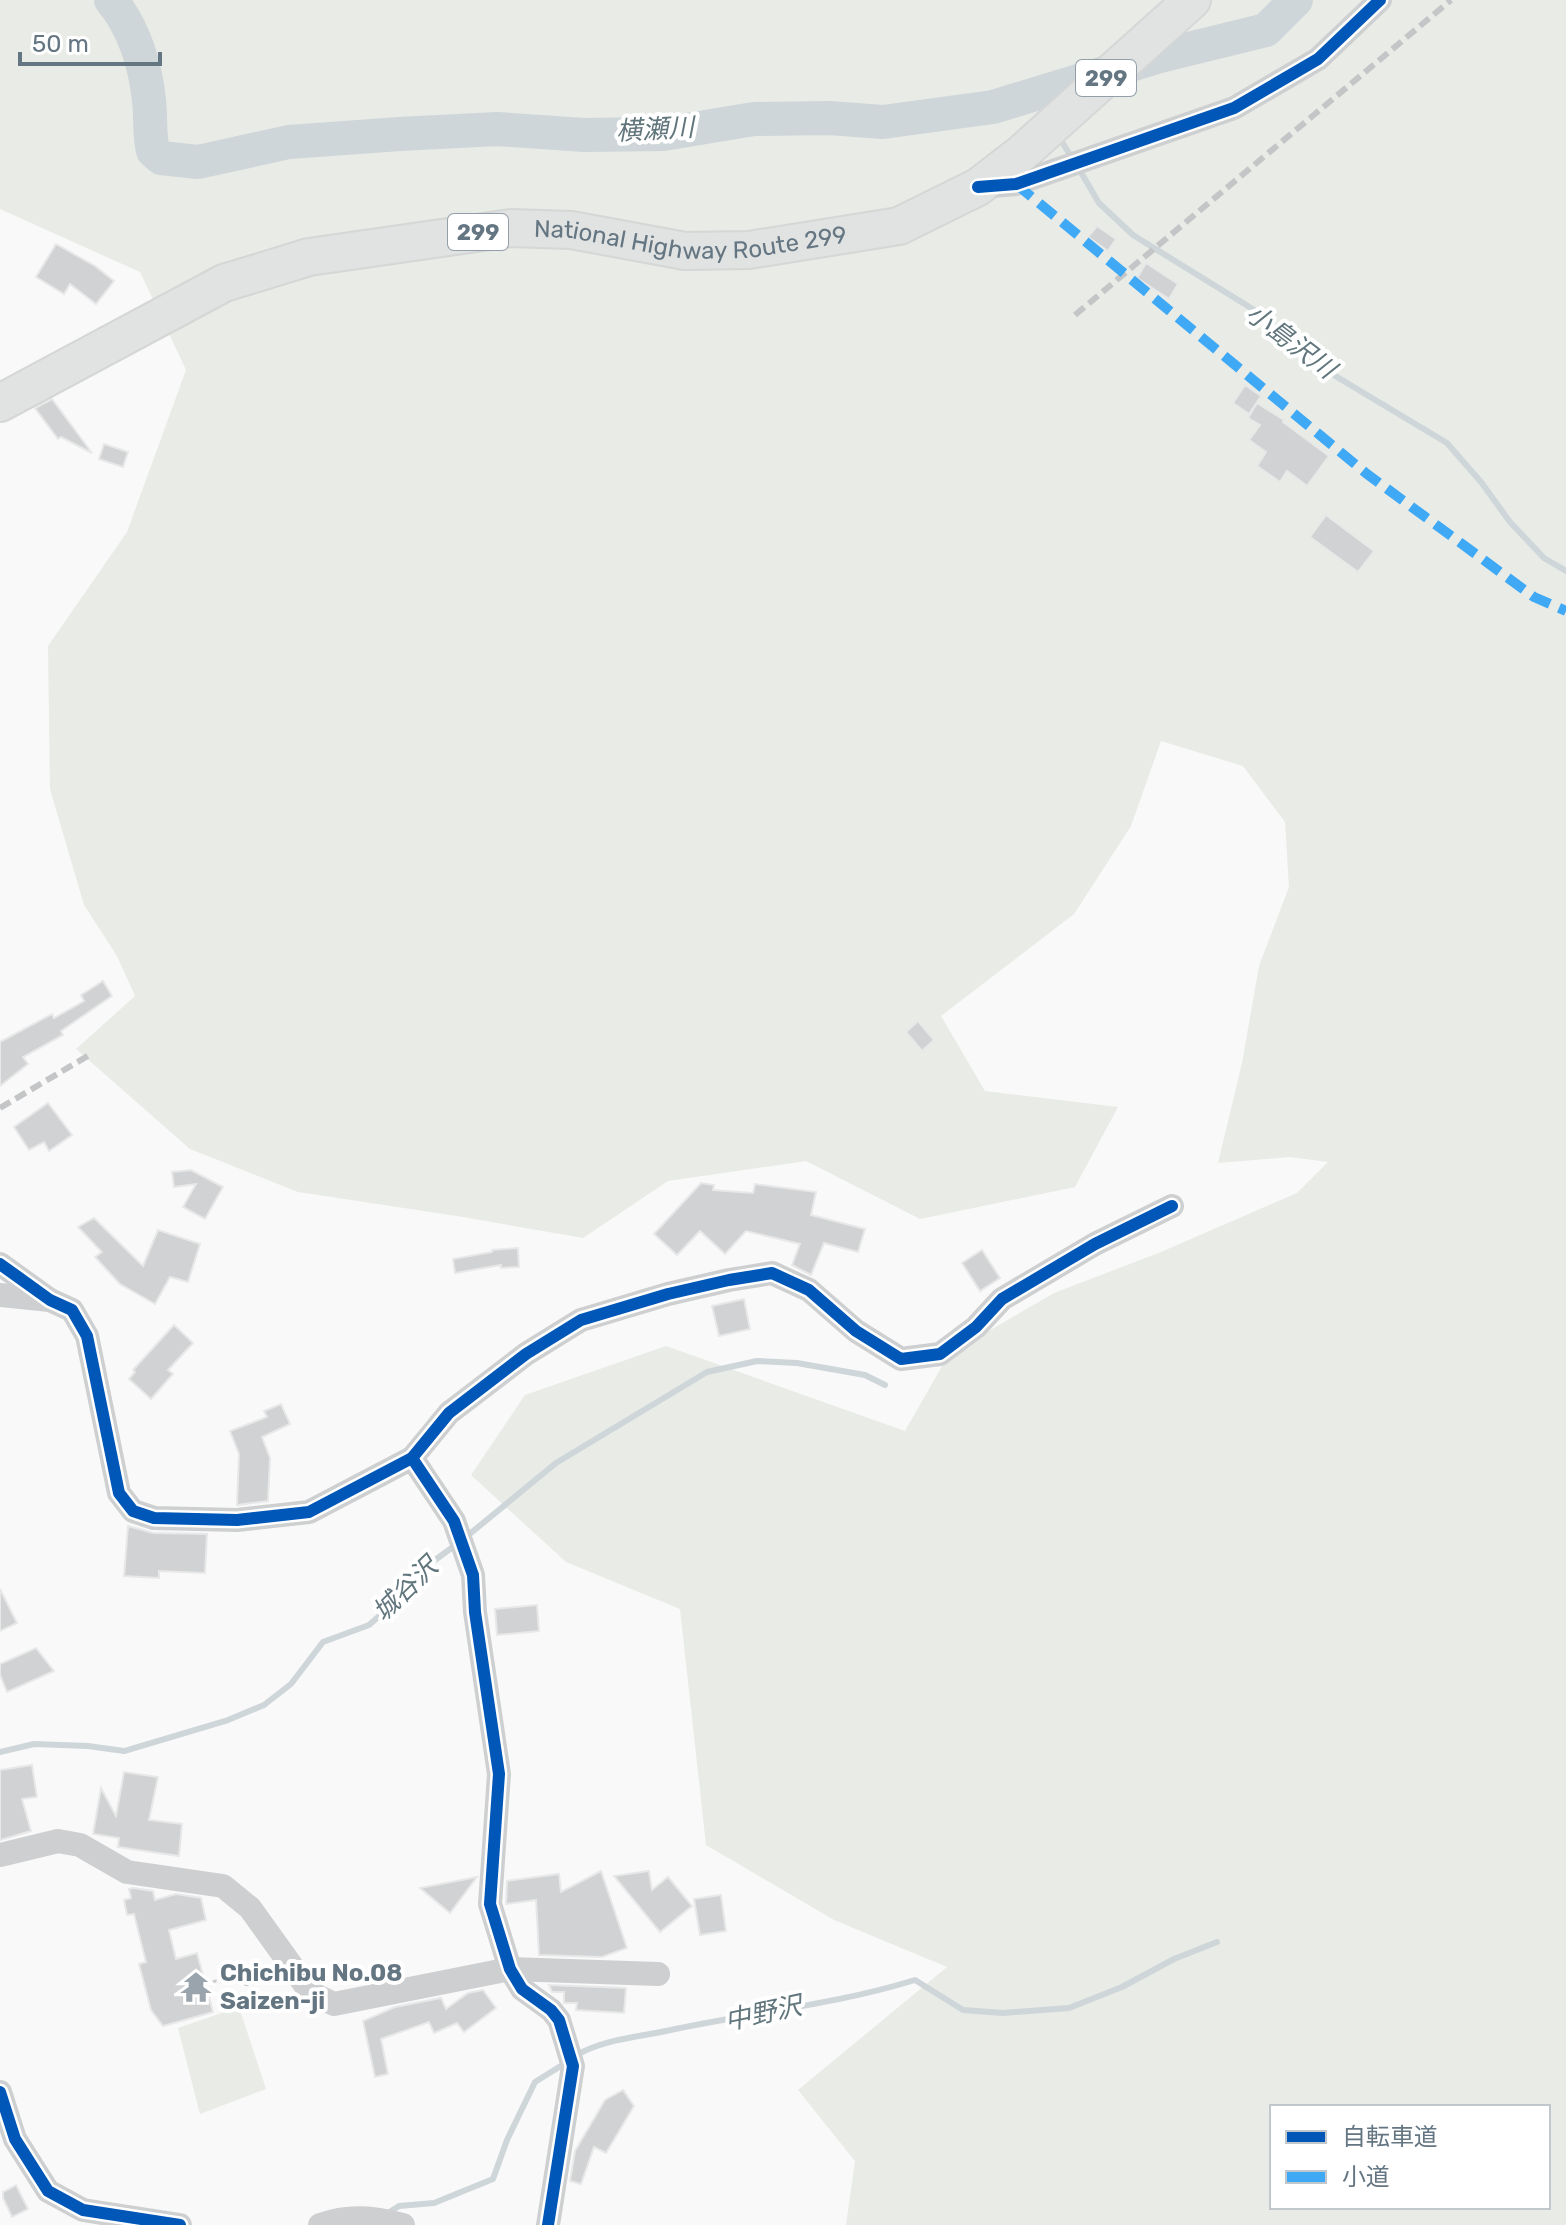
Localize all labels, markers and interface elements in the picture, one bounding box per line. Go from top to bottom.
scale bar [20,16,160,66]
text: 50 m [32,30,89,58]
road number: 299 [1076,60,1136,96]
water label: 横瀬川 [615,112,698,147]
road number: 299 [448,214,508,250]
street label: National Highway Route 299 [534,215,849,265]
water label: 小島沢川 [1240,298,1344,387]
water label: 城谷沢 [367,1549,446,1628]
place label: Chichibu No.08 Saizen-ji [220,1959,403,2015]
temple icon: Chichibu No.08 Saizen-ji [179,1970,213,2004]
water label: 中野沢 [722,1990,807,2037]
legend [1270,2105,1550,2209]
text: 自転車道 [1342,2123,1438,2151]
text: 小道 [1342,2163,1390,2191]

